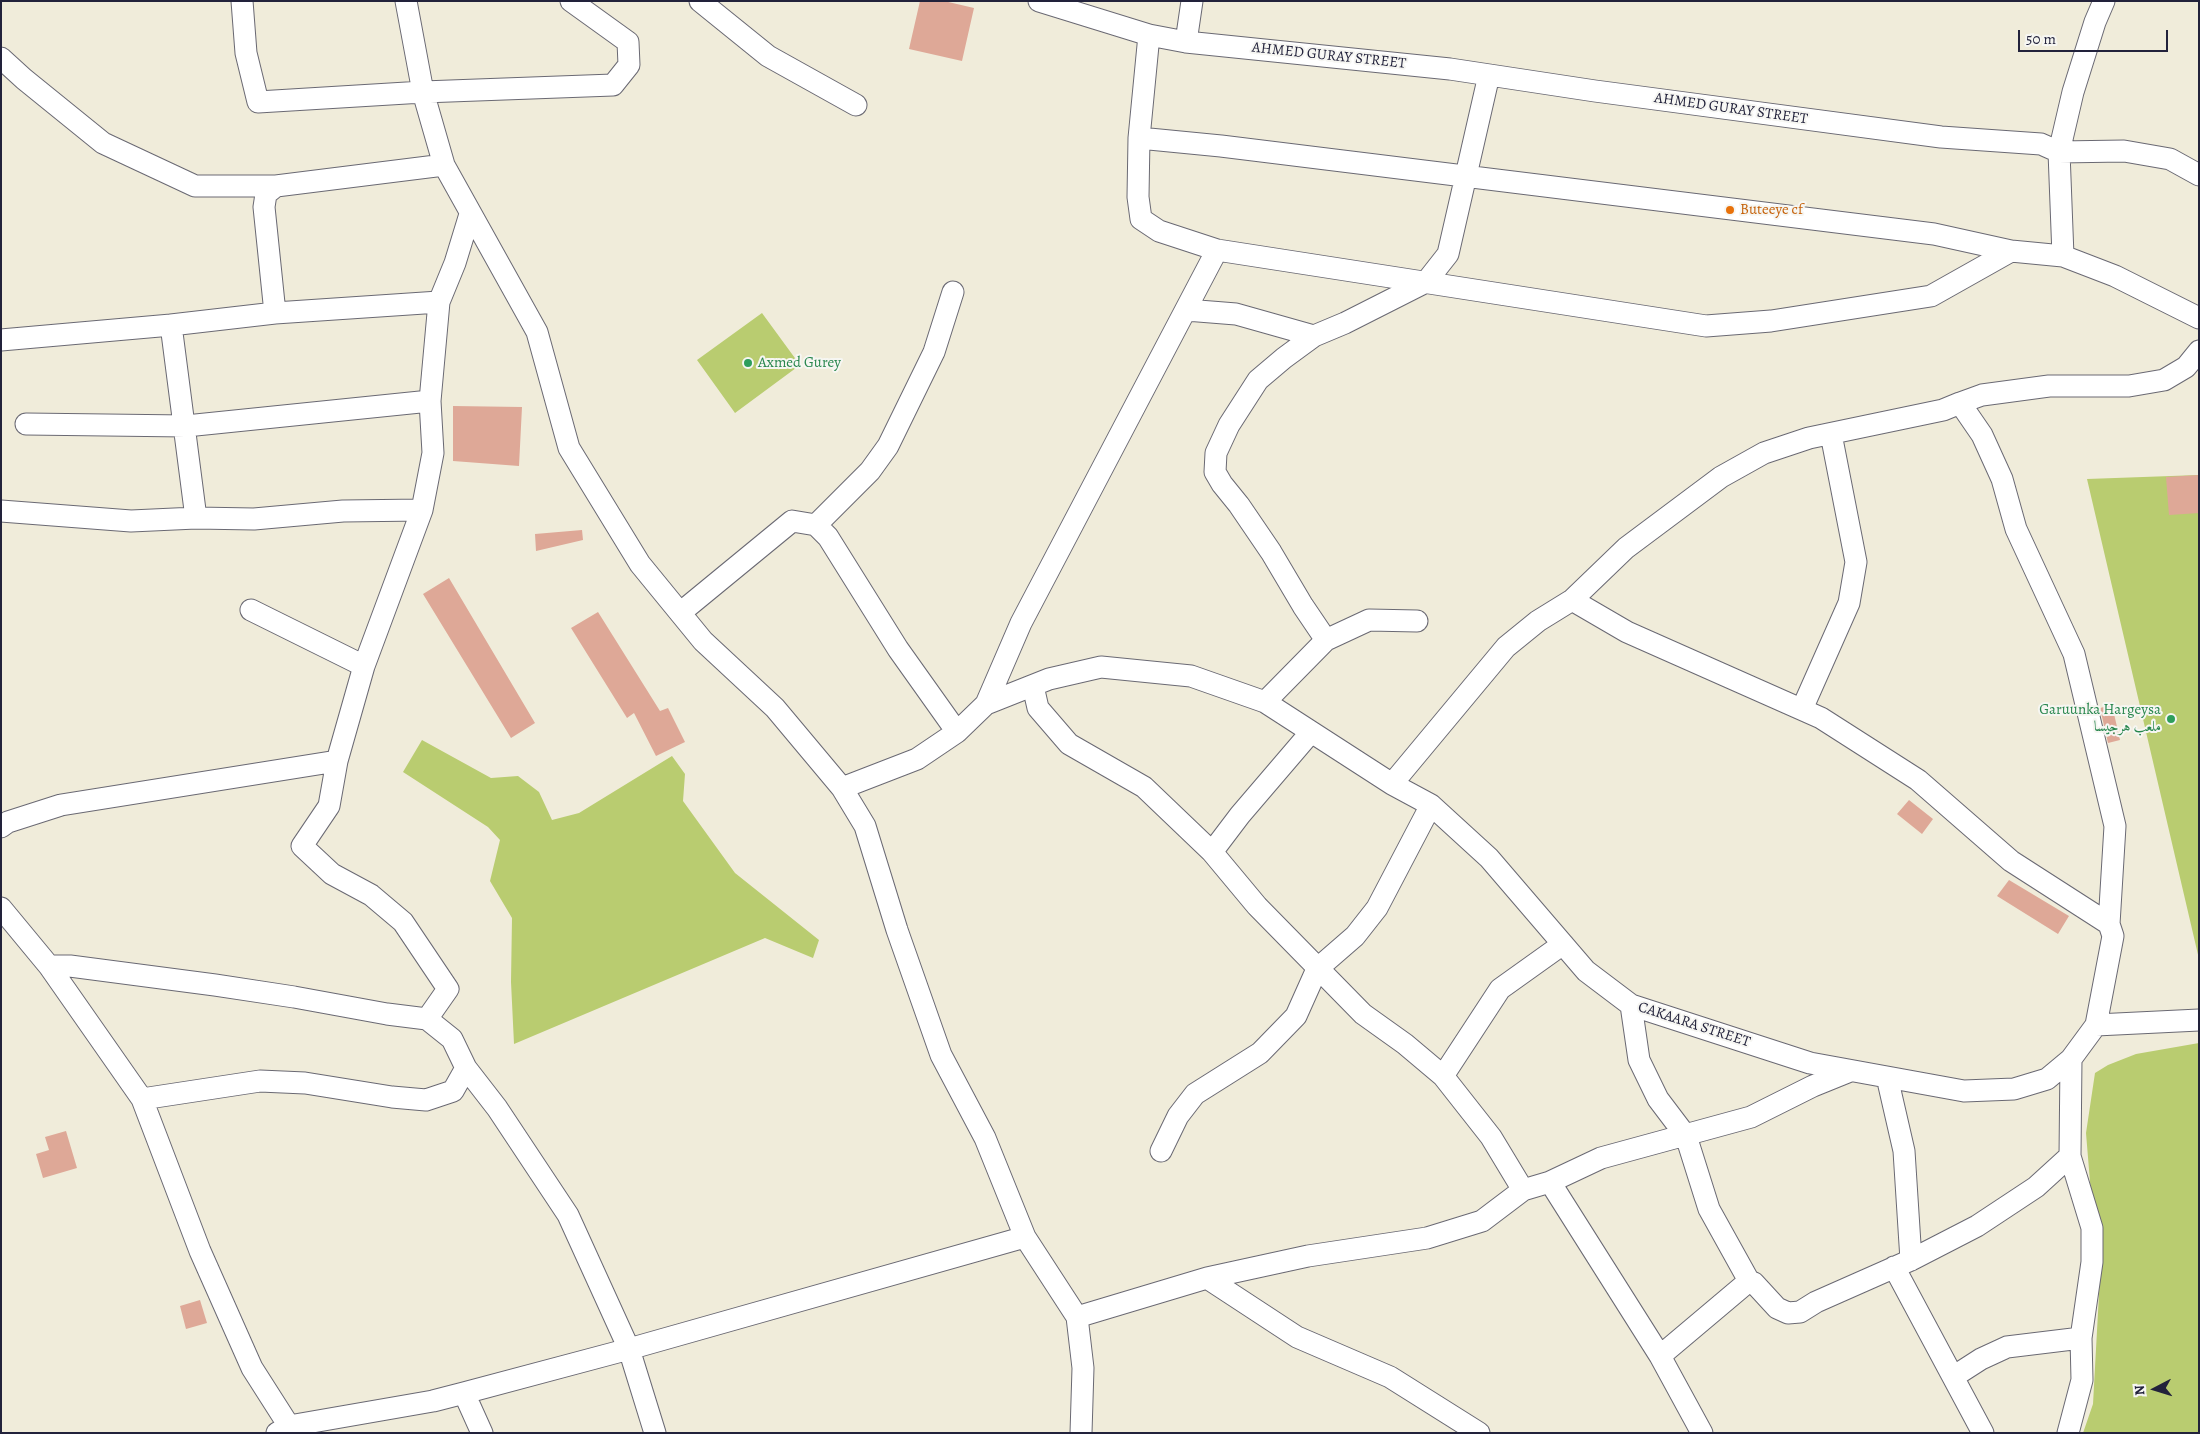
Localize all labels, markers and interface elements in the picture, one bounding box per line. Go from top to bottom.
scale bar [2020,20,2170,52]
text: 50 m [2026,29,2056,49]
street label: AHMED GURAY STREET [1251,39,1407,73]
street label: AHMED GURAY STREET [1653,89,1809,129]
place label: Buteeye cf [1740,201,1803,219]
marker: Buteeye cf [1724,204,1736,216]
place label: Axmed Gurey [758,354,841,372]
marker: Axmed Gurey [742,357,754,369]
place label: Garuunka Hargeysa ملعب هرجيسا [2039,701,2161,736]
marker: Garuunka Hargeysa ملعب هرجيسا [2165,713,2177,725]
street label: CAKAARA STREET [1636,998,1752,1052]
north arrow [2130,1364,2180,1414]
text: N [2130,1384,2149,1396]

